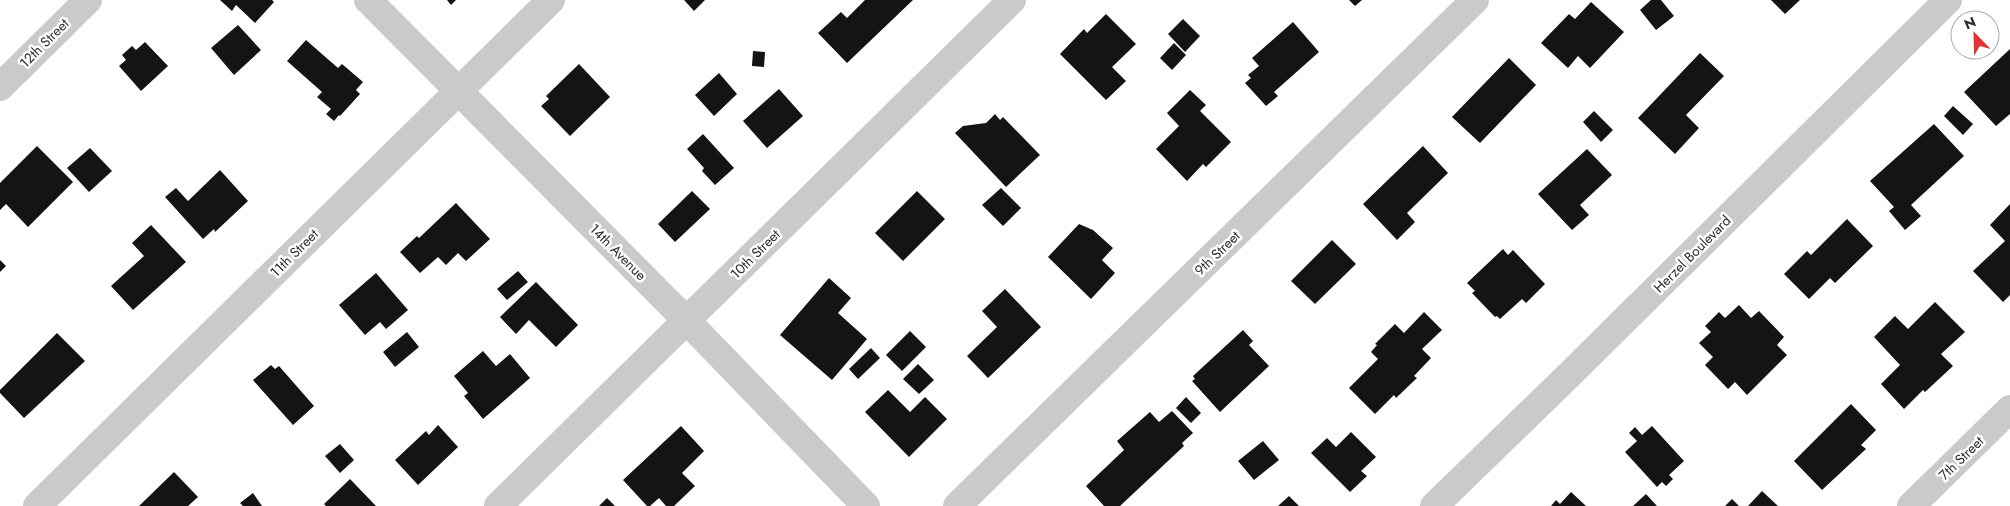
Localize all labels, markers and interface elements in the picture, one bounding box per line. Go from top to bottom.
north arrow [1950,10,2000,60]
text: N [1961,12,1979,34]
street label: 12th Street [15,13,74,72]
street label: Herzel Boulevard [1649,211,1735,297]
street label: 14th Avenue [585,219,651,285]
street label: 11th Street [265,224,323,282]
street label: 10th Street [726,224,785,283]
street label: 9th Street [1190,226,1245,280]
street label: 7th Street [1934,431,1988,485]

